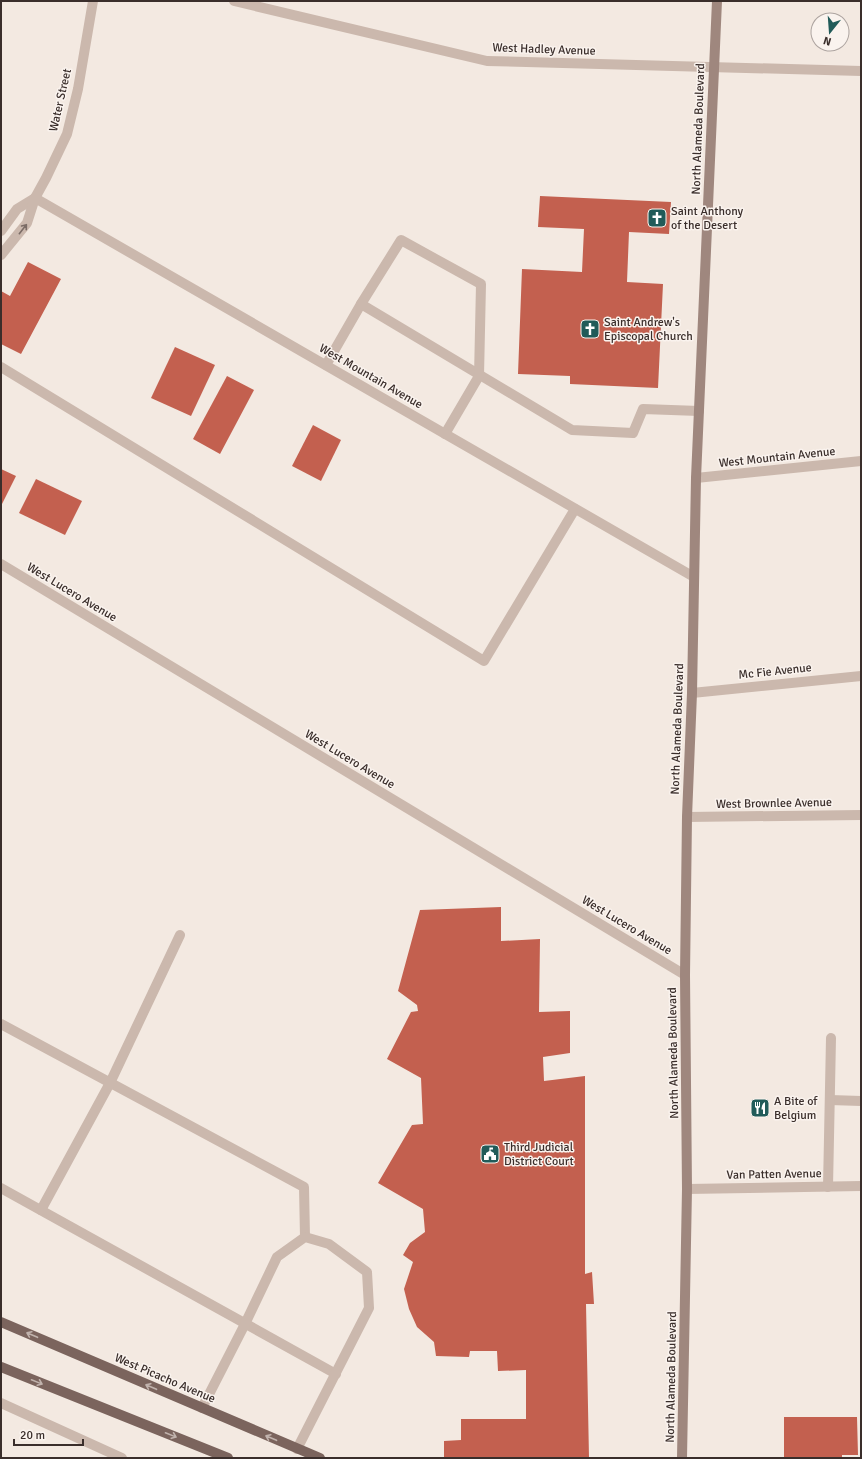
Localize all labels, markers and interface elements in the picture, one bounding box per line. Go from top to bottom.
north arrow [810,12,850,52]
text: N [822,34,833,48]
street label: West Hadley Avenue [492,40,596,59]
street label: North Alameda Boulevard [689,63,708,195]
street label: Water Street [46,67,75,133]
place label: Saint Anthony of the Desert [671,204,744,233]
church icon: Saint Anthony of the Desert [646,207,668,229]
one-way arrow [18,223,27,234]
place label: Saint Andrew's Episcopal Church [604,315,693,344]
church icon: Saint Andrew's Episcopal Church [579,318,601,340]
street label: West Mountain Avenue [316,341,425,412]
street label: West Mountain Avenue [718,444,836,471]
street label: West Lucero Avenue [24,560,120,625]
street label: Mc Fie Avenue [738,660,812,683]
street label: North Alameda Boulevard [668,663,687,795]
street label: West Lucero Avenue [302,727,398,792]
street label: West Brownlee Avenue [716,795,832,812]
street label: West Lucero Avenue [579,893,675,958]
street label: North Alameda Boulevard [665,987,682,1119]
place label: A Bite of Belgium [774,1094,818,1123]
restaurant icon: A Bite of Belgium [749,1097,771,1119]
place label: Third Judicial District Court [504,1140,574,1169]
public building icon: Third Judicial District Court [479,1143,501,1165]
street label: Van Patten Avenue [726,1166,822,1183]
street label: North Alameda Boulevard [663,1311,680,1443]
one-way arrow [26,1331,38,1339]
street label: West Picacho Avenue [112,1350,218,1407]
one-way arrow [31,1378,43,1386]
one-way arrow [146,1382,158,1390]
scale bar [14,1421,83,1447]
text: 20 m [20,1428,45,1443]
one-way arrow [164,1432,176,1440]
one-way arrow [265,1433,277,1441]

